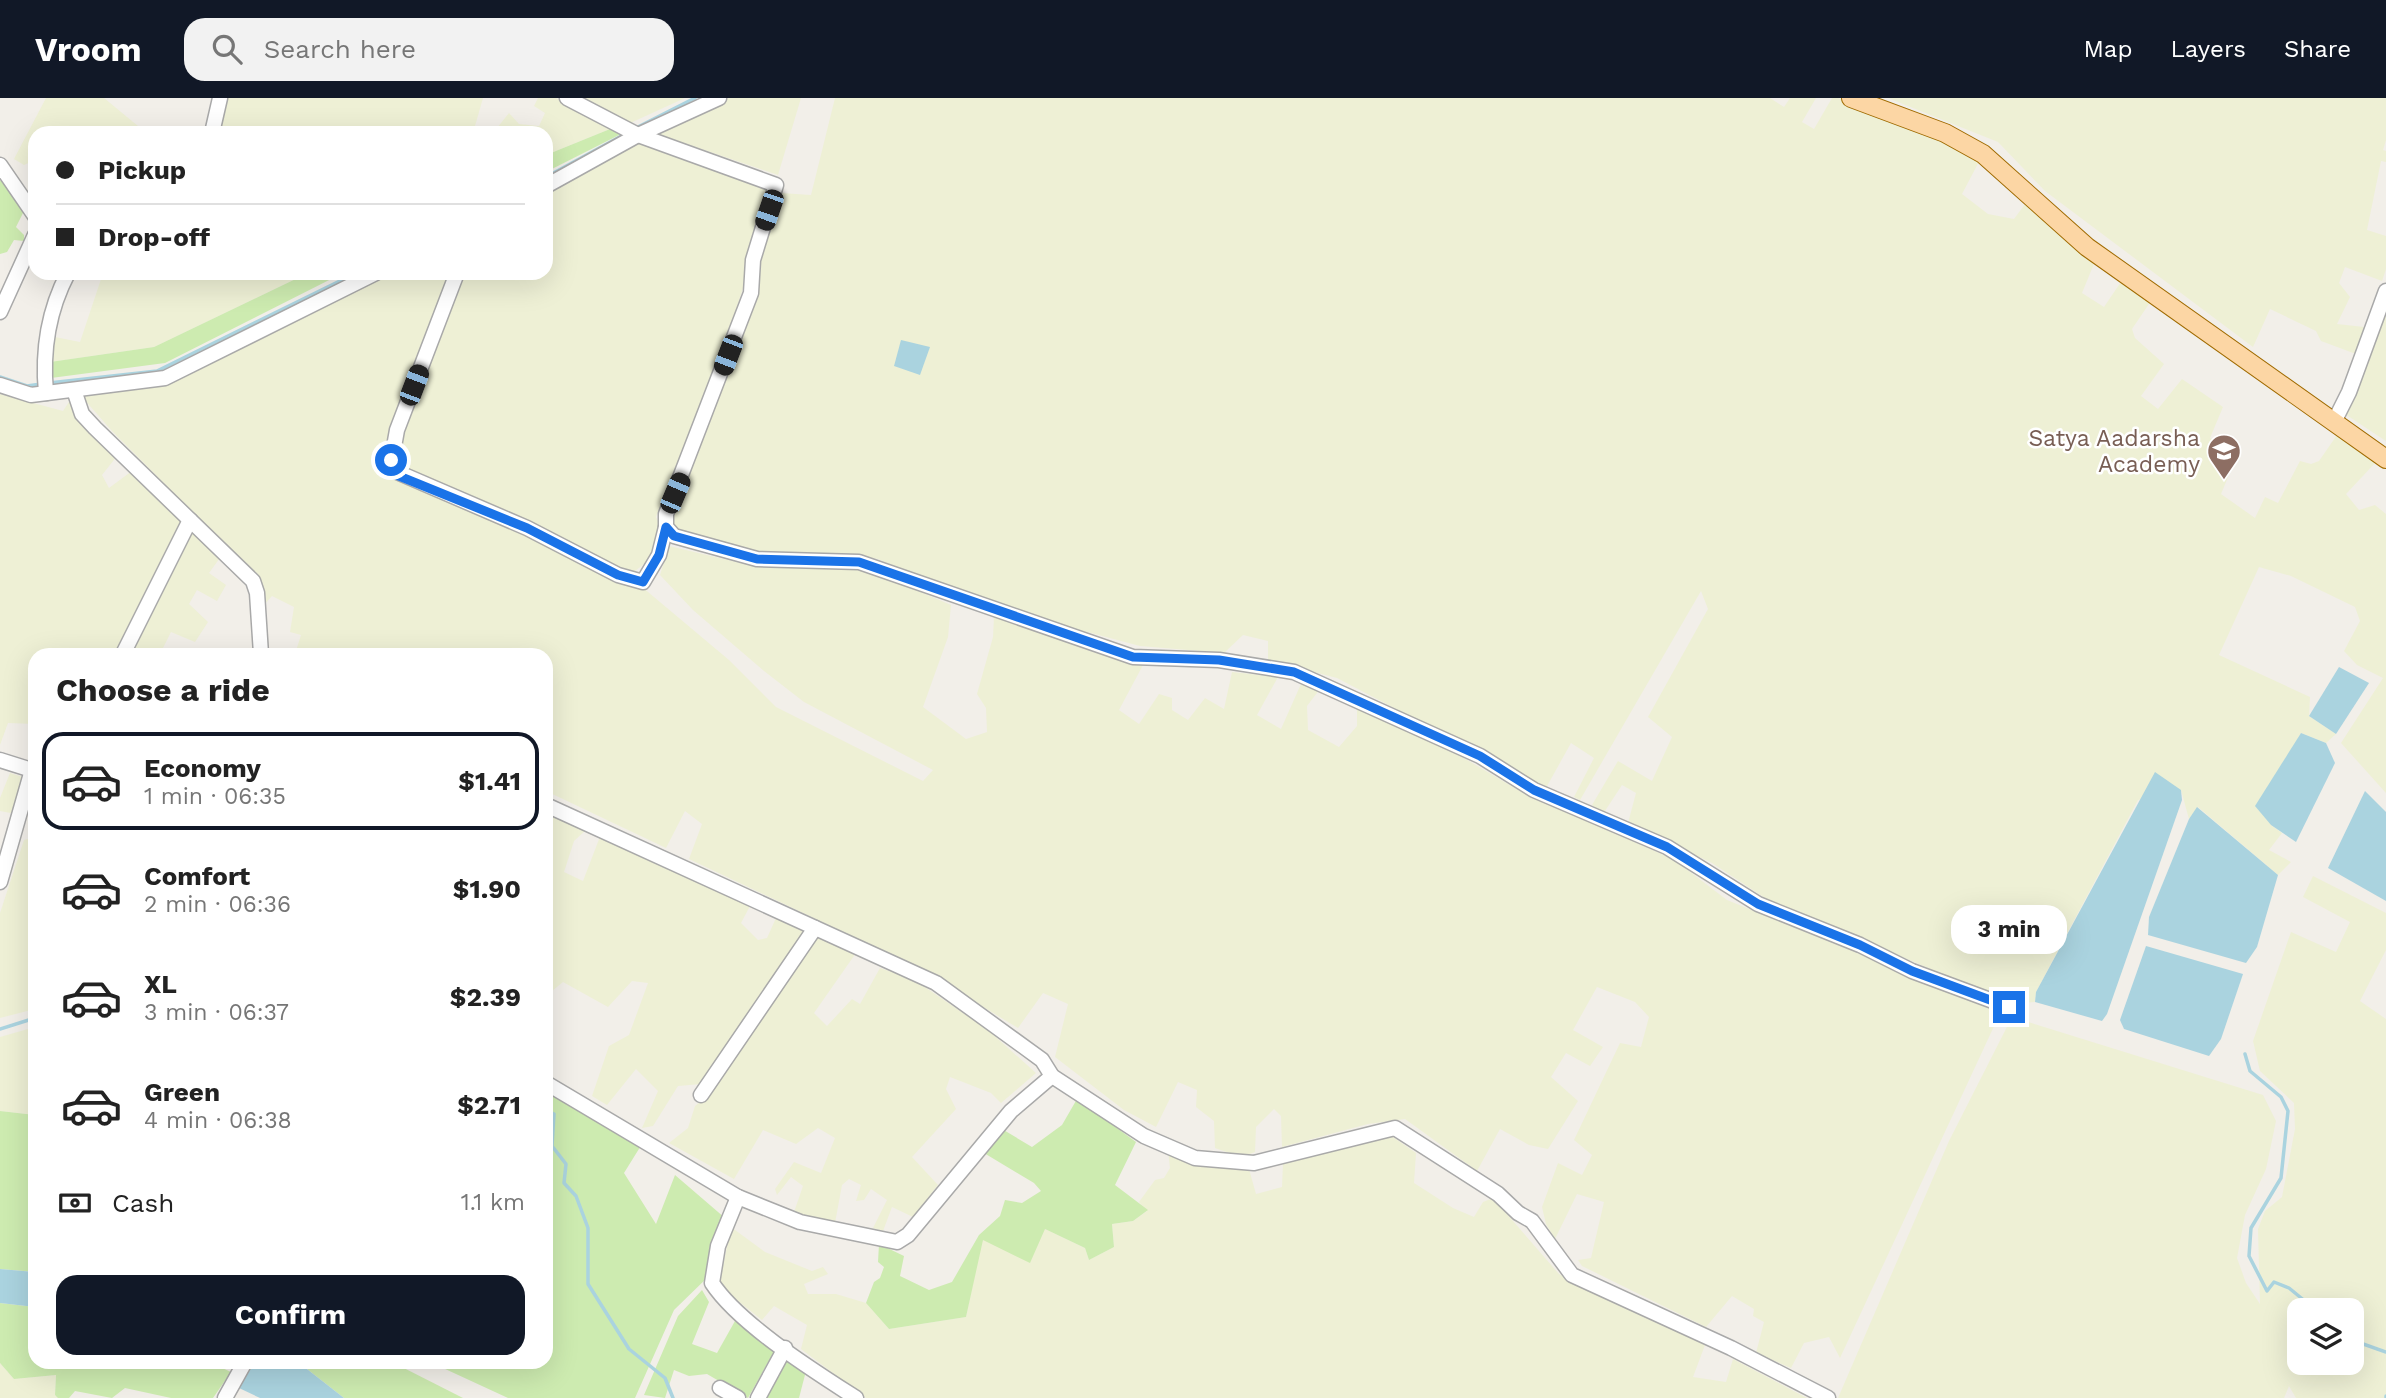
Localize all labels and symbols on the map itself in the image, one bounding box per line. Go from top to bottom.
car [753,187,786,233]
car [711,332,746,378]
car [397,362,432,408]
place label: Satya Aadarsha Academy [2028,425,2200,478]
school or university icon: Satya Aadarsha Academy [2205,432,2243,481]
route start [375,444,407,476]
car [658,470,693,516]
callout: 3 min [1951,906,2067,954]
route end [1993,991,2025,1023]

